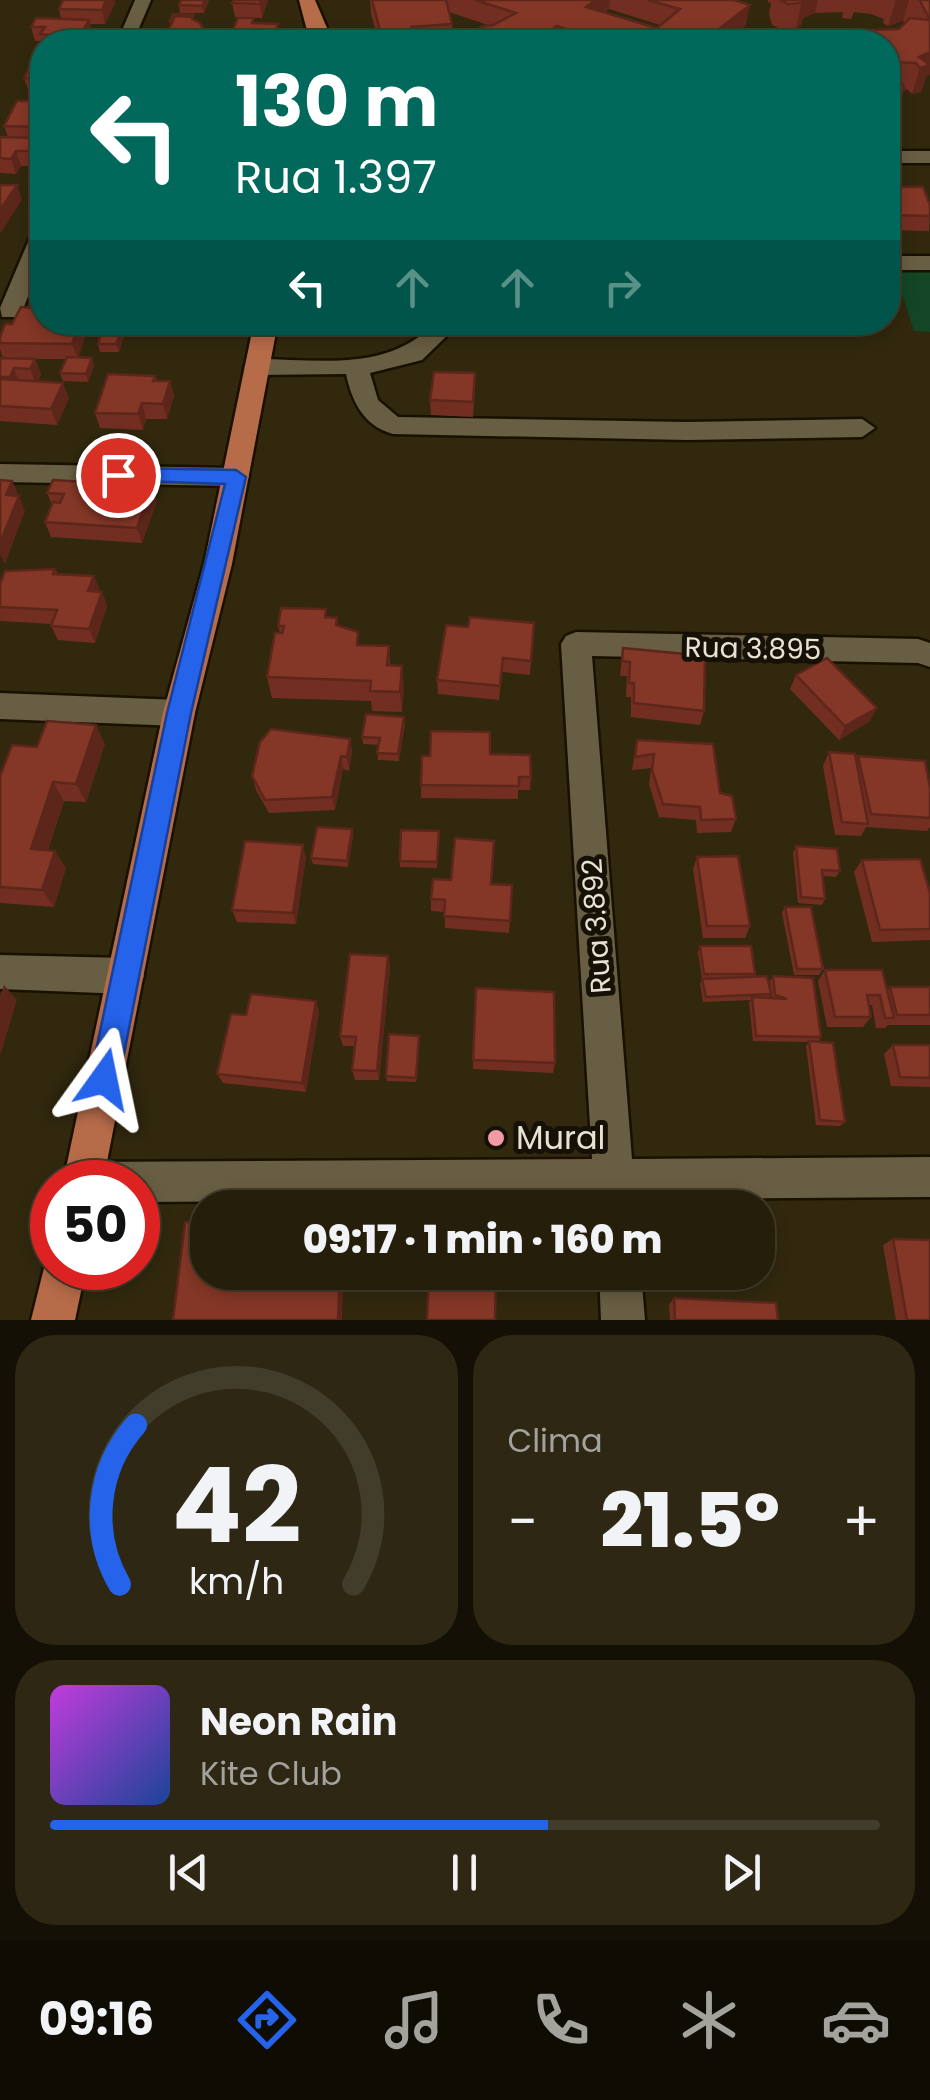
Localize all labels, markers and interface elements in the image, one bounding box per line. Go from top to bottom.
text: 130 m [235,52,438,151]
icon: left [70,70,200,200]
text: Rua 1.397 [235,146,437,209]
icon: left [280,260,335,315]
icon: ahead [385,260,440,315]
icon: ahead [490,260,545,315]
icon: right [595,260,650,315]
pin [76,433,161,518]
icon: arrive [91,448,146,503]
street label: Rua 3.895 [684,628,822,669]
street label: Rua 3.892 [572,857,621,995]
position arrow [52,1027,156,1131]
place label: Mural [516,1115,605,1160]
marker: Mural [485,1127,507,1149]
speed limit sign: 50 [30,1160,160,1290]
text: 09:17 · 1 min · 160 m [303,1213,662,1266]
text: Clima [508,1418,603,1463]
text: 42 [171,1433,301,1578]
text: 21.5° [600,1468,780,1573]
text: − [508,1483,538,1560]
text: + [842,1483,880,1560]
text: km/h [189,1556,284,1607]
text: Neon Rain [200,1695,397,1748]
text: Kite Club [200,1751,342,1796]
icon: previous [161,1845,216,1900]
icon: pause [437,1845,492,1900]
icon: next [714,1845,769,1900]
icon: directions [232,1985,302,2055]
icon: music [379,1985,449,2055]
icon: phone [526,1985,596,2055]
icon: climate [674,1985,744,2055]
icon: car [821,1985,891,2055]
text: 09:16 [39,1988,154,2051]

